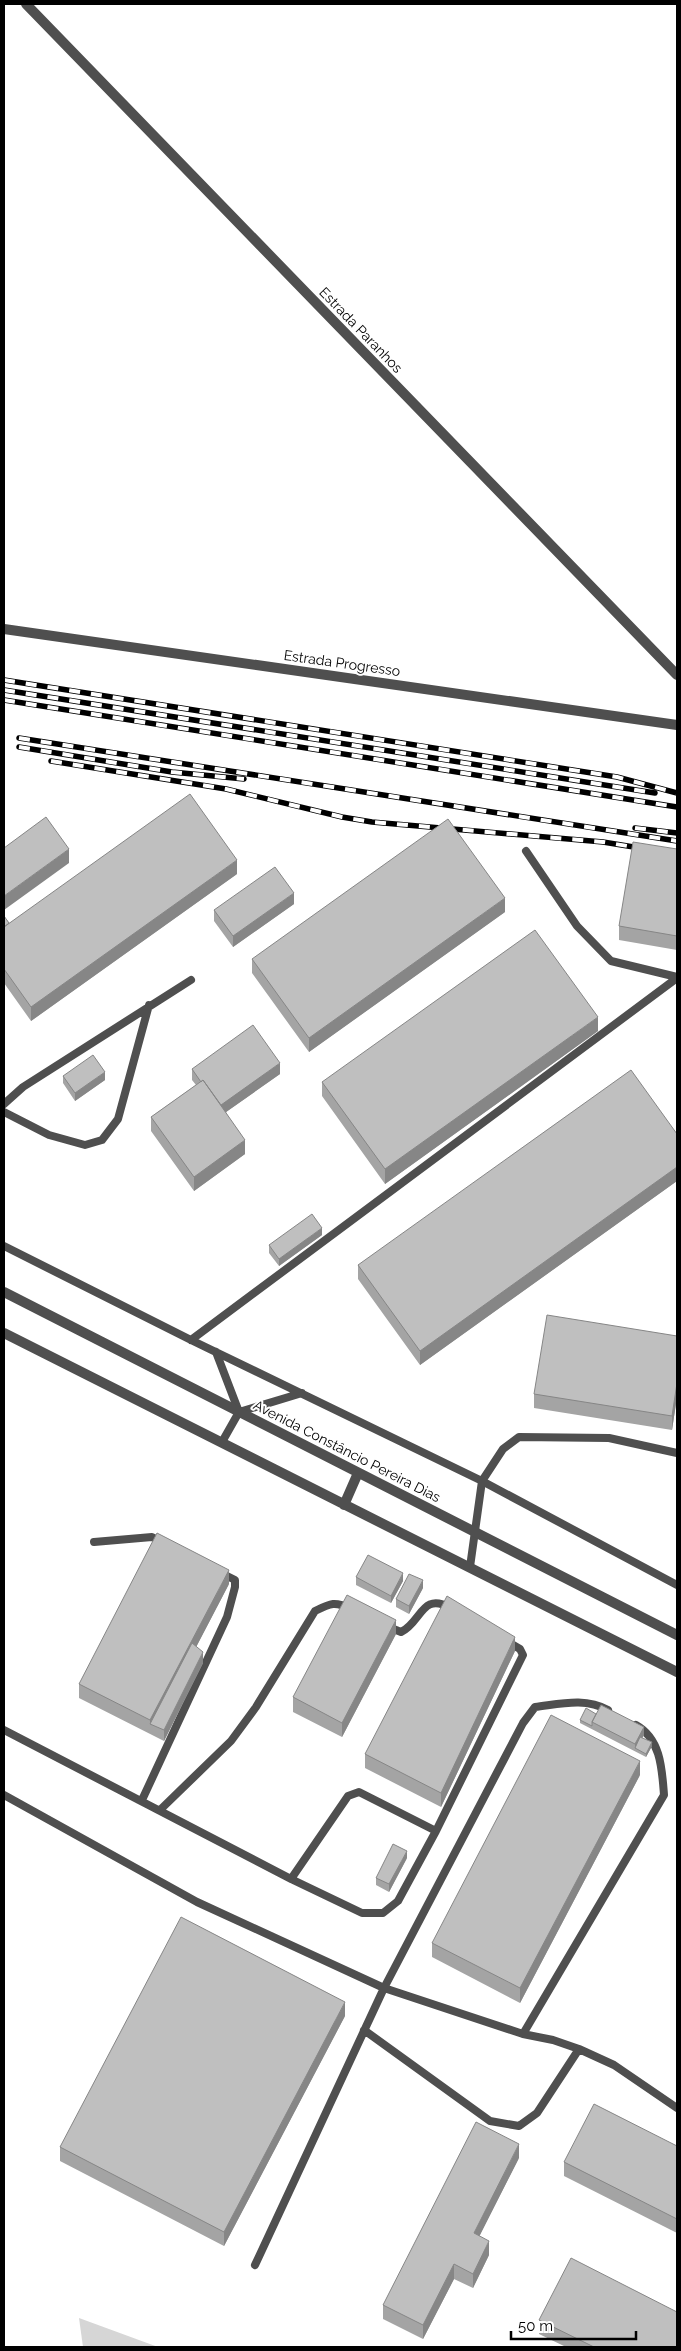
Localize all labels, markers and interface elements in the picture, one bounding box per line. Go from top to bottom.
street label: Estrada Paranhos [316,284,406,376]
street label: Estrada Progresso [283,647,401,679]
street label: Avenida Constâncio Pereira Dias [251,1397,443,1505]
scale bar [511,2308,636,2340]
text: 50 m [518,2317,553,2335]

